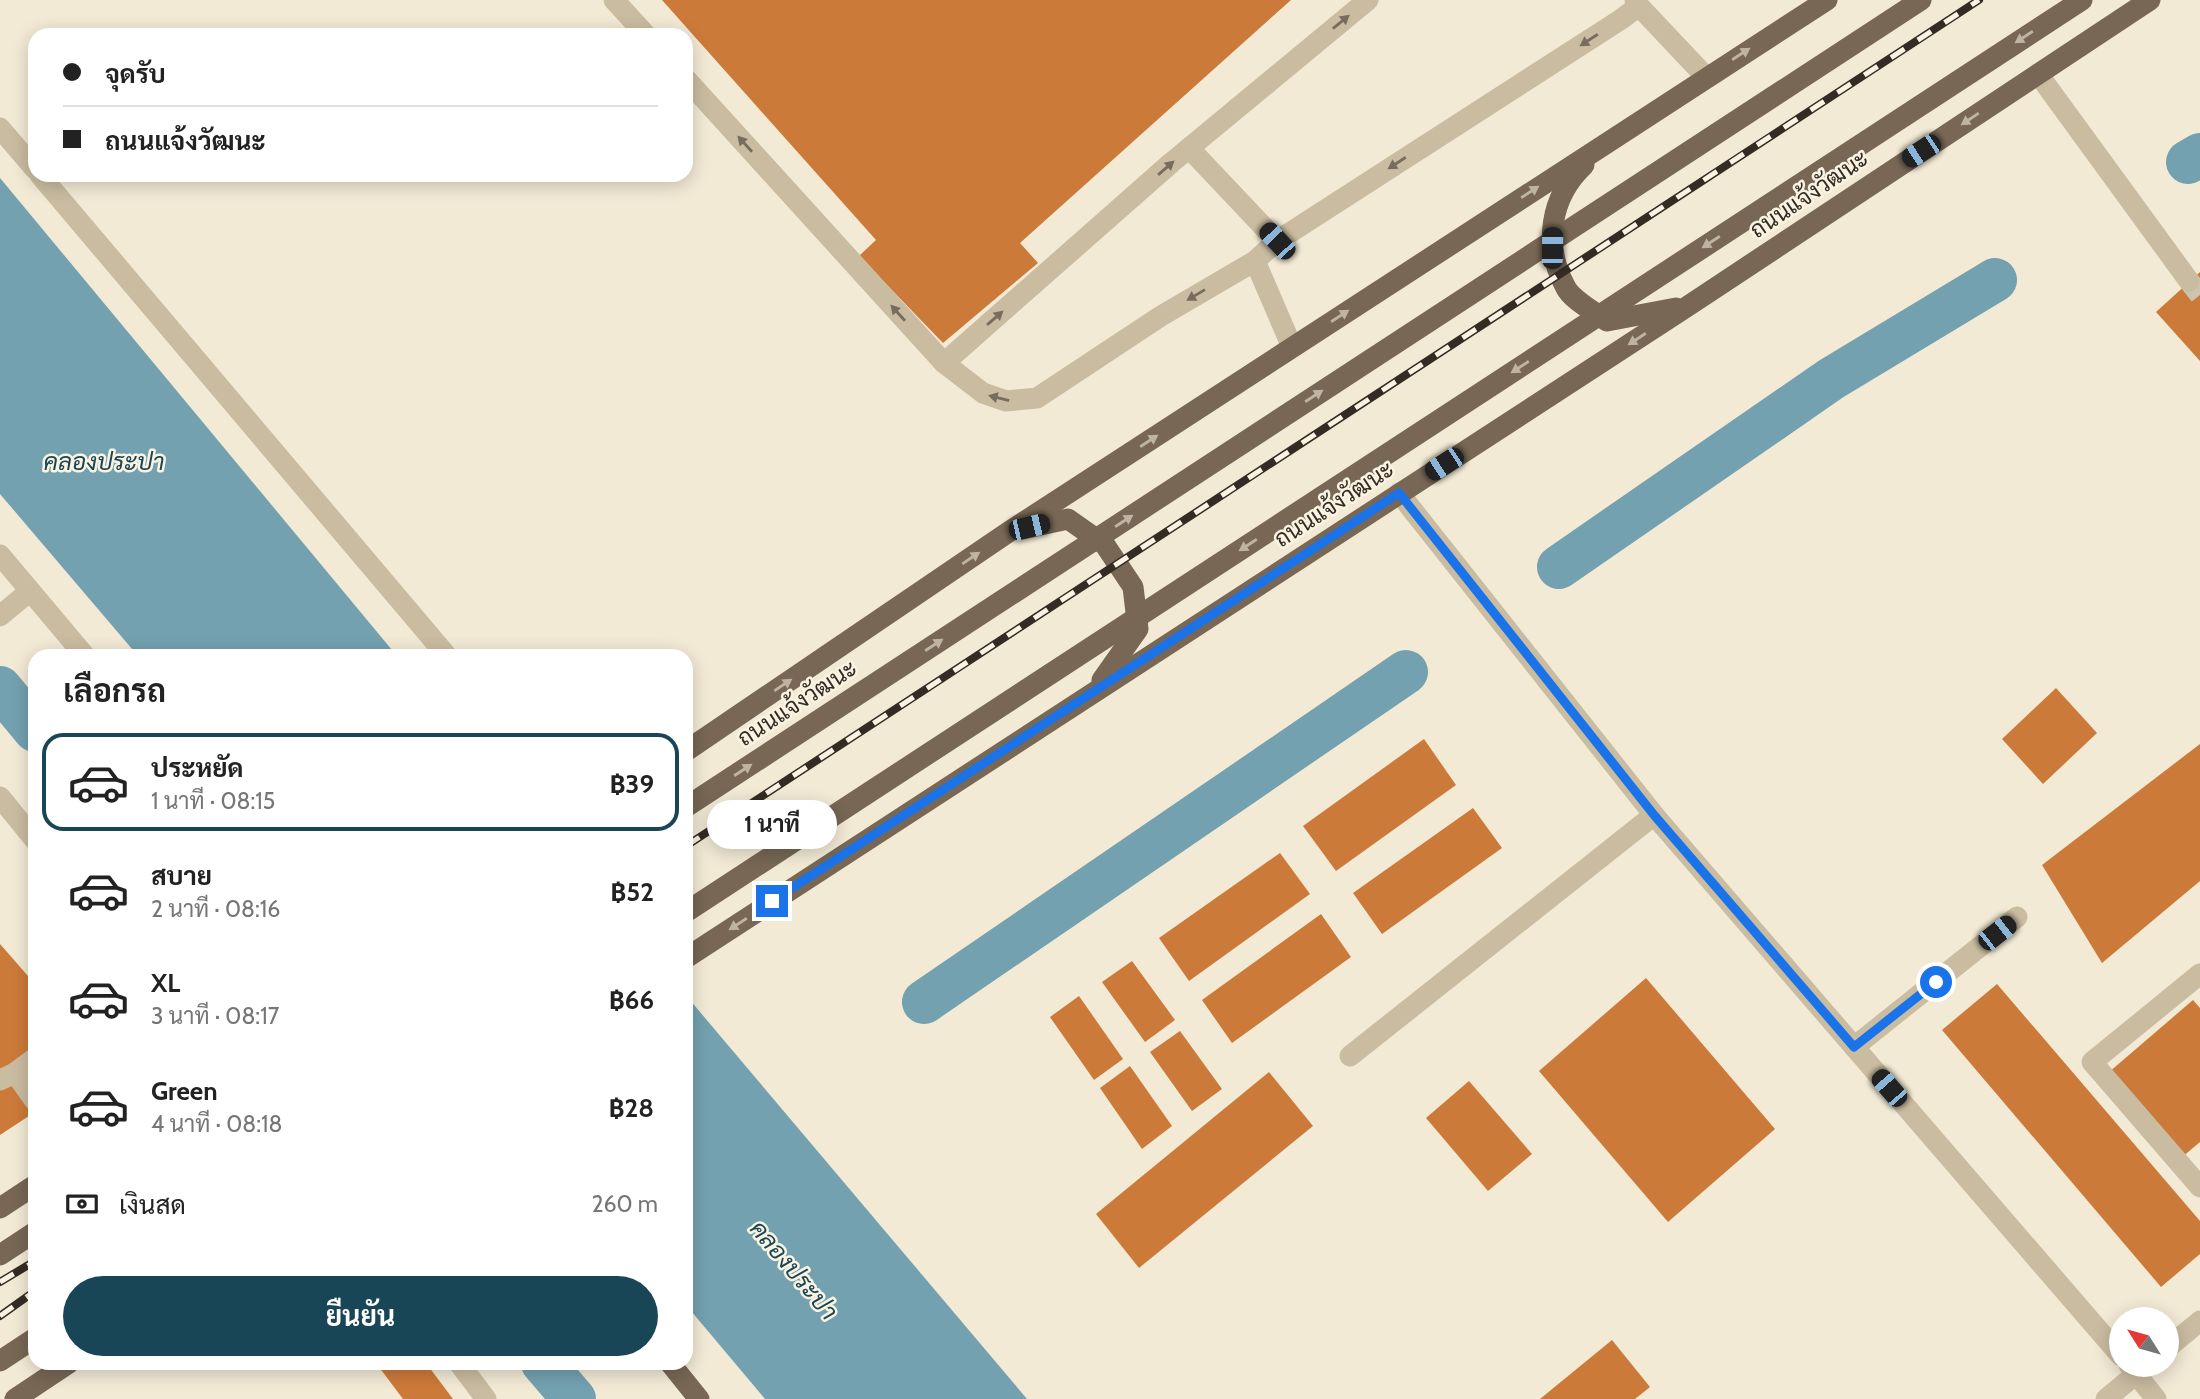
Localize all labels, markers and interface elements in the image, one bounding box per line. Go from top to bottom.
one-way arrow [1332,15,1350,30]
one-way arrow [2015,31,2034,44]
one-way arrow [1579,33,1599,46]
one-way arrow [1732,48,1751,61]
text: จุดรับ [105,58,166,90]
one-way arrow [1960,112,1980,125]
text: ถนนแจ้งวัฒนะ [105,125,266,157]
car [1898,131,1945,171]
one-way arrow [738,136,754,153]
street label: ถนนแจ้งวัฒนะ [1744,143,1874,244]
one-way arrow [1388,156,1407,169]
one-way arrow [1157,160,1174,176]
one-way arrow [1521,185,1539,199]
car [1255,218,1300,264]
car [1542,227,1563,269]
one-way arrow [1701,236,1721,249]
one-way arrow [1186,289,1205,302]
one-way arrow [891,305,907,322]
one-way arrow [1330,310,1349,323]
one-way arrow [987,311,1004,326]
one-way arrow [1628,332,1647,345]
one-way arrow [1511,360,1530,373]
one-way arrow [1305,390,1324,403]
one-way arrow [988,392,1010,403]
one-way arrow [1139,434,1159,447]
car [1421,444,1468,484]
water label: คลองประปา [44,447,164,476]
street label: ถนนแจ้งวัฒนะ [1268,454,1399,553]
car [1007,512,1052,542]
one-way arrow [1114,514,1134,527]
one-way arrow [1238,538,1258,551]
one-way arrow [962,551,980,565]
one-way arrow [924,639,943,652]
street label: ถนนแจ้งวัฒนะ [731,653,862,752]
text: เลือกรถ [63,671,166,710]
one-way arrow [773,679,793,692]
icon: car [67,751,130,814]
text: ประหยัด [151,752,244,784]
one-way arrow [733,763,753,776]
text: ฿39 [610,768,654,800]
text: 1 นาที · 08:15 [151,787,275,815]
callout: 1 นาที [707,800,837,848]
text: 1 นาที [744,810,800,838]
icon: car [67,859,130,922]
text: สบาย [151,860,212,892]
text: ฿52 [611,876,654,908]
route end [756,885,788,917]
text: 2 นาที · 08:16 [151,895,280,923]
car [1974,912,2021,954]
one-way arrow [728,917,748,930]
route start [1920,966,1952,998]
icon: car [67,967,130,1030]
text: XL [151,967,180,999]
text: ฿66 [609,984,654,1016]
text: 3 นาที · 08:17 [151,1002,279,1030]
car [1868,1065,1911,1111]
icon: car [67,1075,130,1138]
text: Green [151,1075,218,1107]
text: ฿28 [609,1092,654,1124]
text: 4 นาที · 08:18 [151,1110,282,1138]
icon: cash [63,1185,101,1223]
text: เงินสด [119,1189,186,1221]
text: 260 m [591,1190,658,1218]
water label: คลองประปา [744,1214,844,1326]
button: ยืนยัน [63,1276,658,1356]
north arrow [2109,1307,2179,1377]
map controls [2109,1307,2179,1377]

